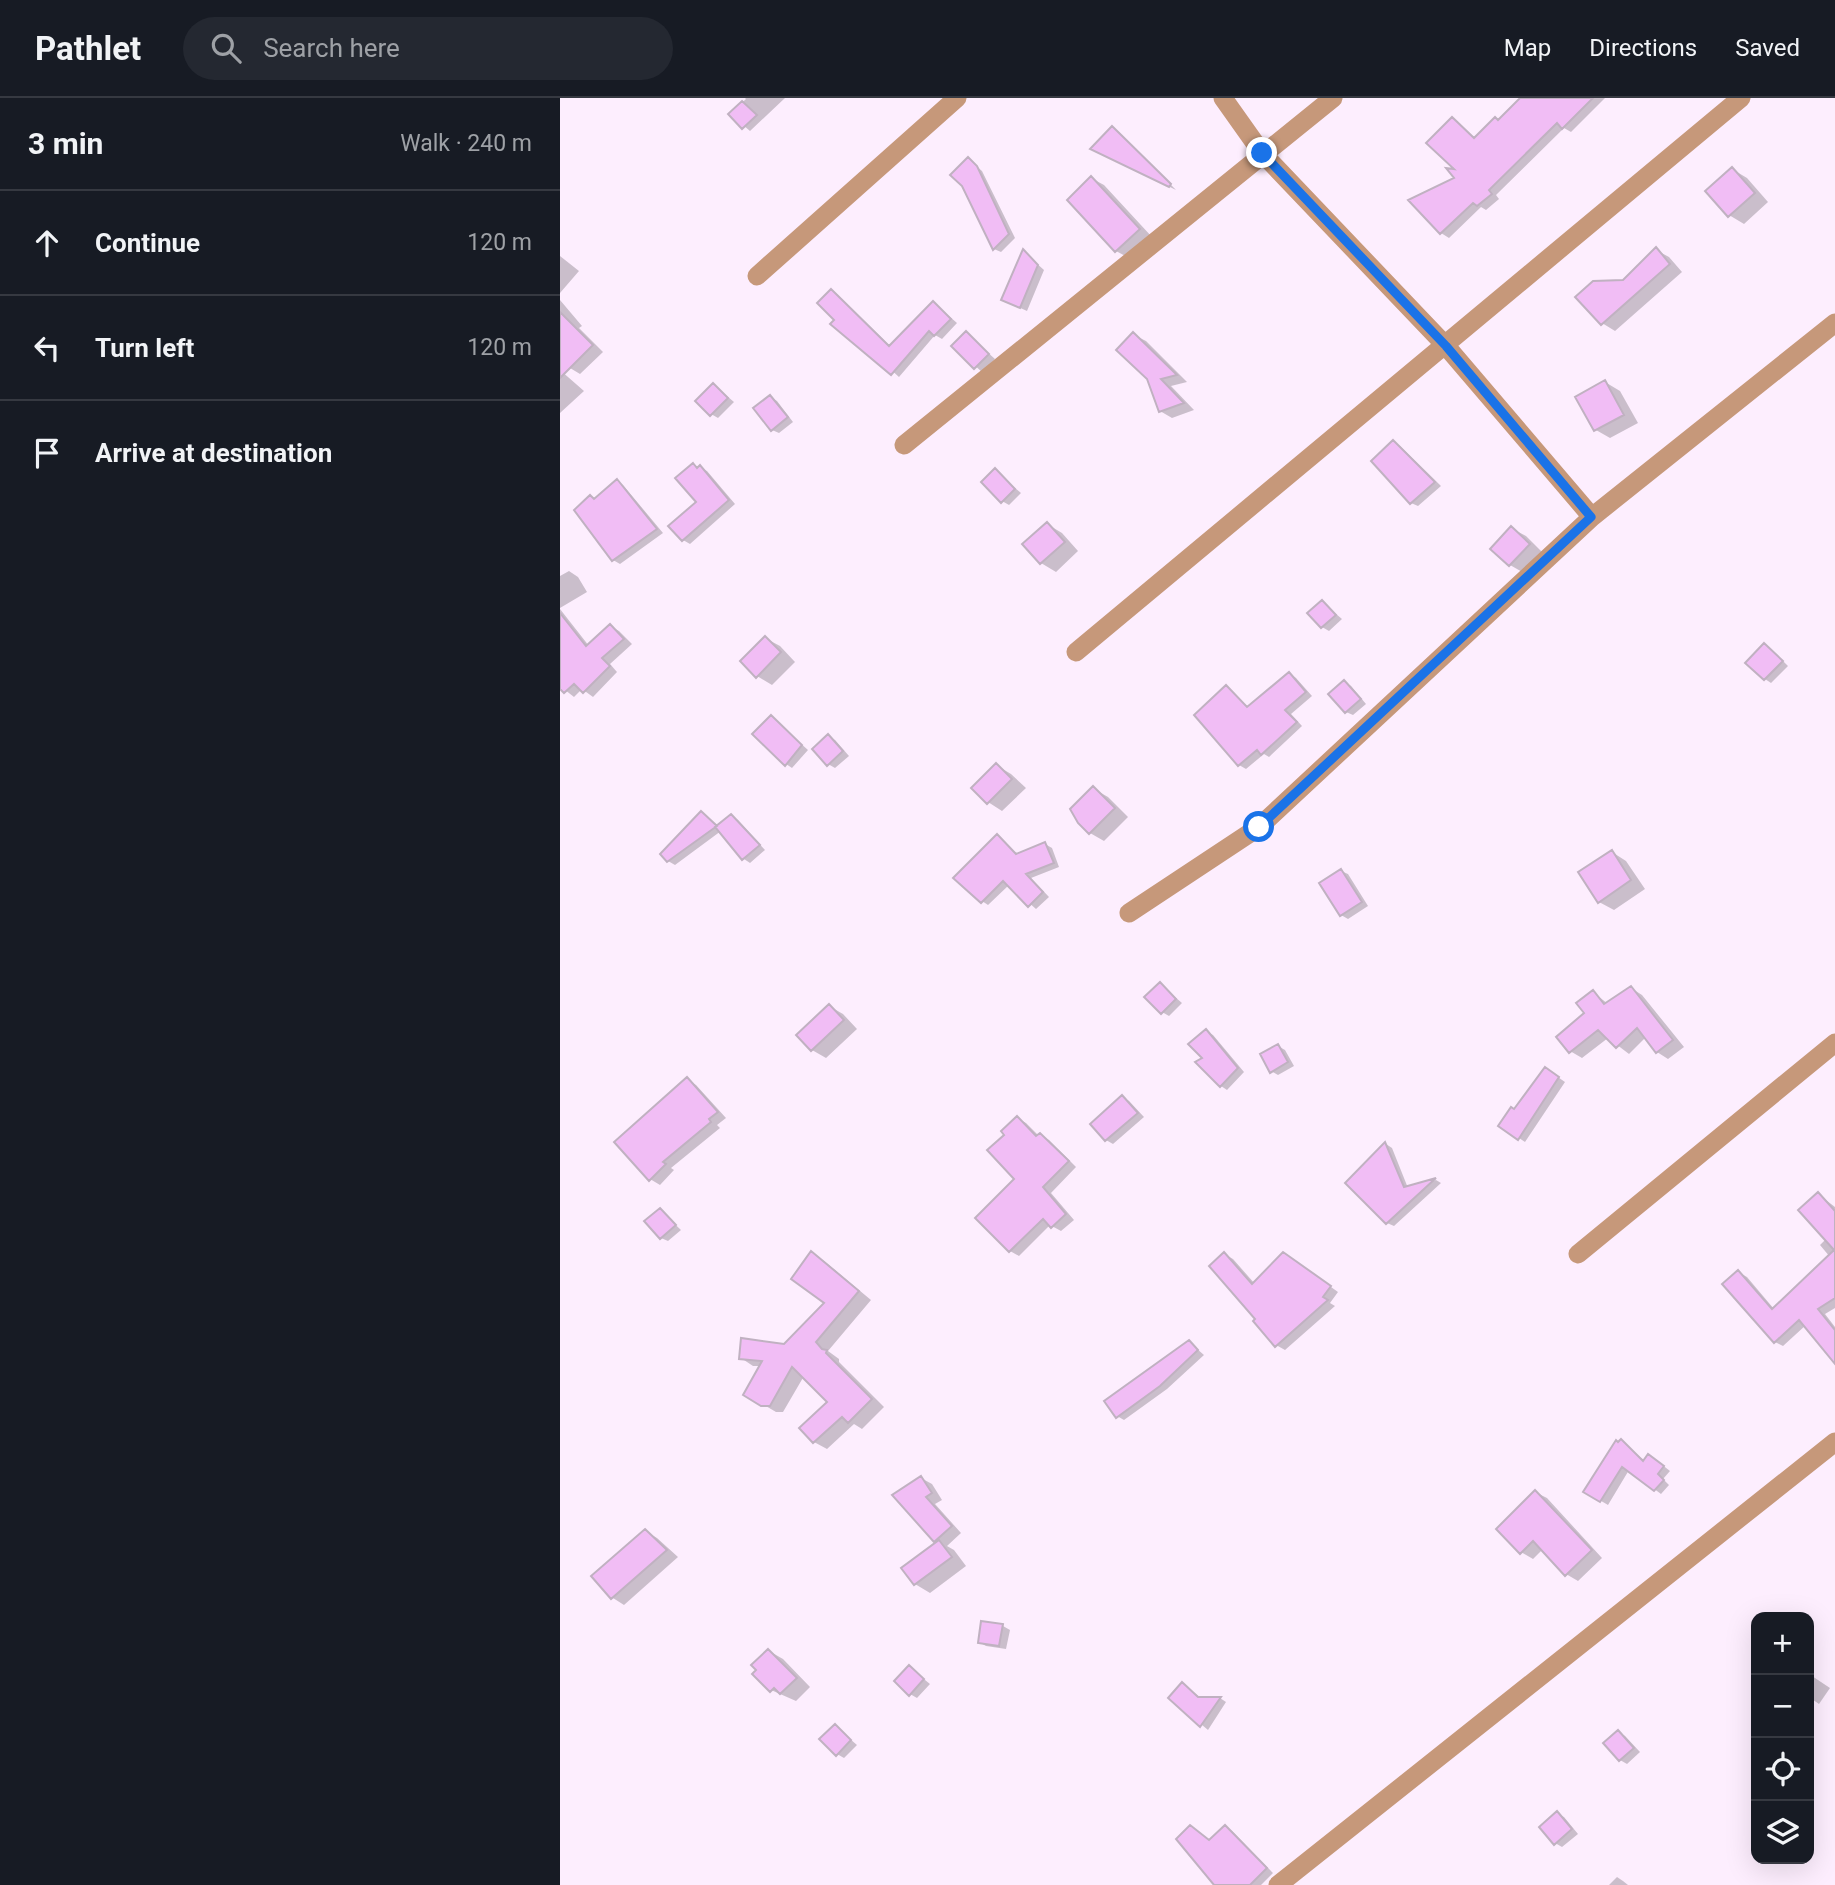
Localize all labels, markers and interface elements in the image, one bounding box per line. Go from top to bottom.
search box [183,17,673,80]
text: Pathlet [35,29,141,68]
icon: search [207,29,245,67]
text: Search here [263,33,400,63]
text: Map [1504,34,1551,62]
text: Directions [1589,34,1697,62]
text: Saved [1735,34,1800,62]
text: 3 min [28,126,103,161]
text: Walk · 240 m [400,130,532,157]
route end [1246,137,1277,168]
icon: ahead [28,224,66,262]
text: Continue [95,228,200,258]
text: 120 m [467,229,532,256]
icon: left [28,329,66,367]
text: Turn left [95,333,194,363]
text: 120 m [467,334,532,361]
icon: arrive [28,434,66,472]
text: Arrive at destination [95,438,332,468]
route start [1243,811,1274,842]
map controls [1751,1612,1814,1864]
button: + [1751,1612,1814,1675]
button: − [1751,1675,1814,1738]
button: locate [1751,1738,1814,1801]
button: layers [1751,1801,1814,1864]

